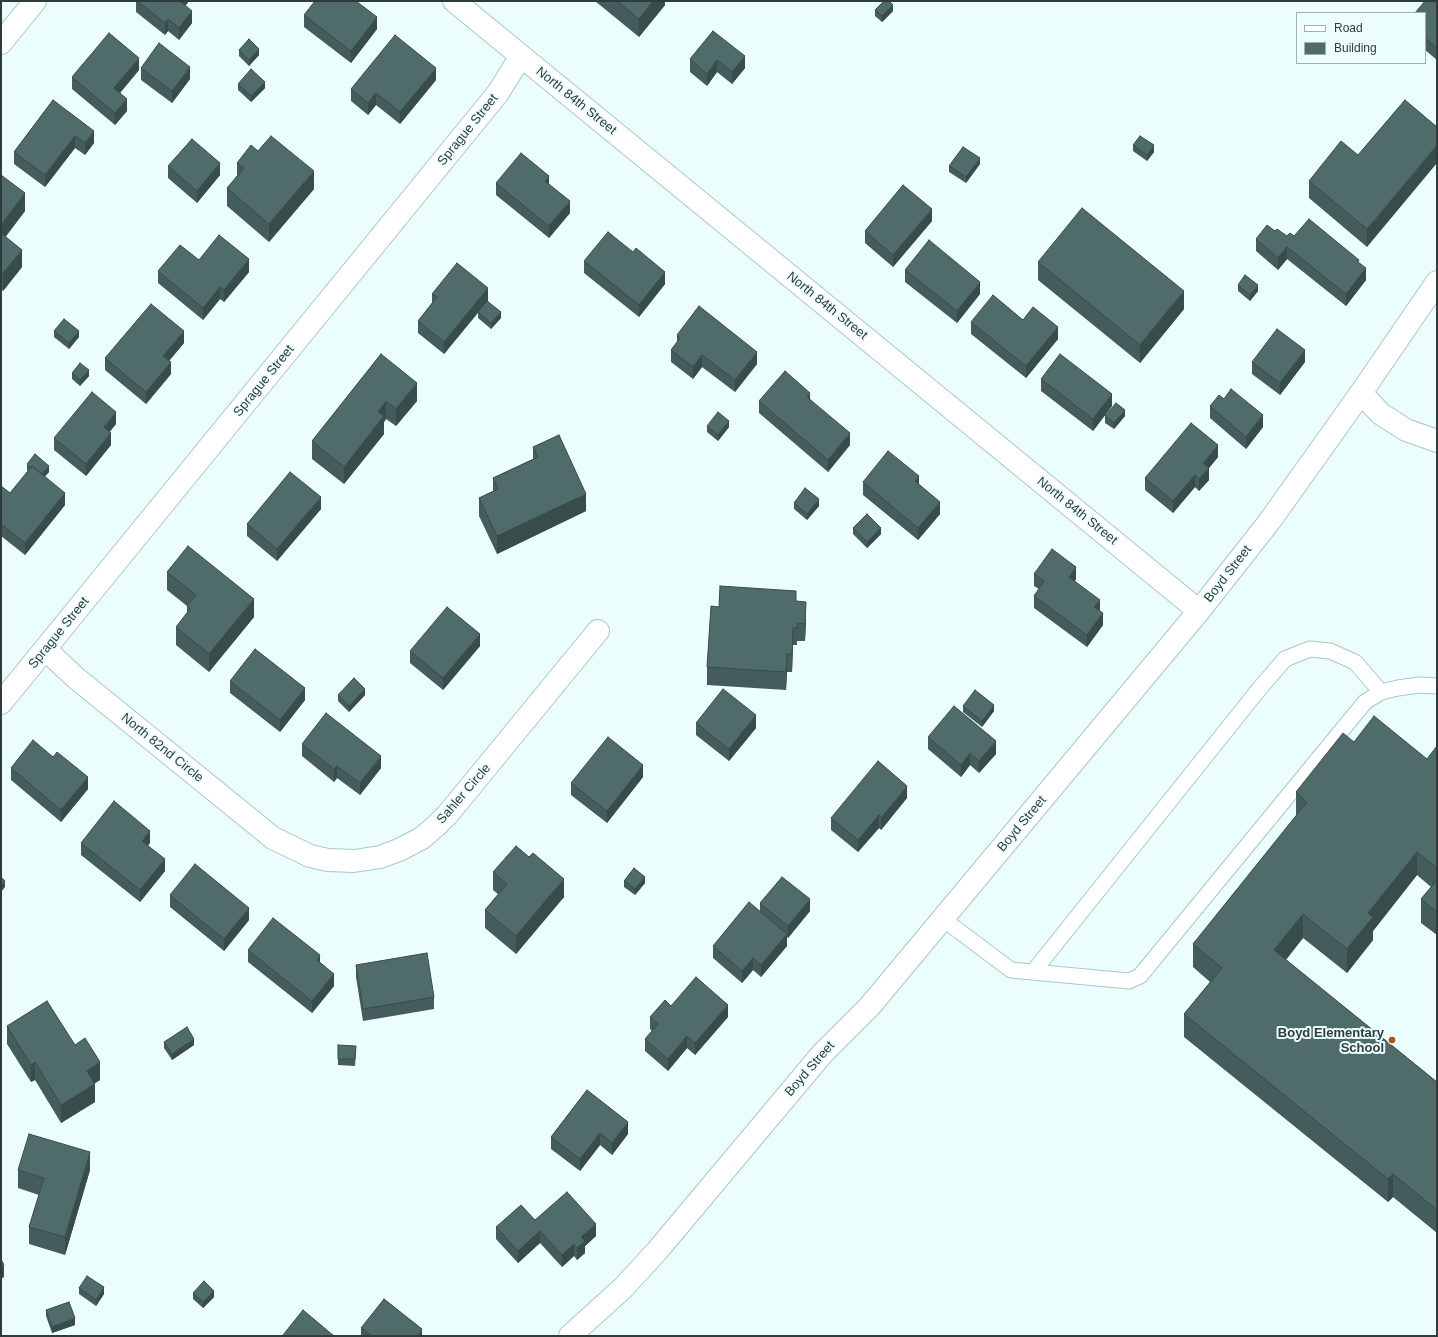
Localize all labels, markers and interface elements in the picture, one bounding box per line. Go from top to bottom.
legend [1296,12,1426,64]
text: Road [1334,21,1363,35]
text: Building [1334,41,1377,55]
street label: North 84th Street [533,64,619,138]
street label: Sprague Street [434,91,502,169]
street label: North 84th Street [784,269,870,343]
street label: Sprague Street [230,342,298,420]
street label: North 84th Street [1034,474,1120,548]
street label: Boyd Street [1201,542,1255,606]
street label: Sprague Street [25,594,93,672]
street label: North 82nd Circle [118,710,206,786]
street label: Sahler Circle [434,761,494,827]
street label: Boyd Street [994,793,1050,855]
place label: Boyd Elementary School [1278,1025,1384,1056]
marker: Boyd Elementary School [1387,1035,1397,1045]
street label: Boyd Street [782,1038,838,1100]

